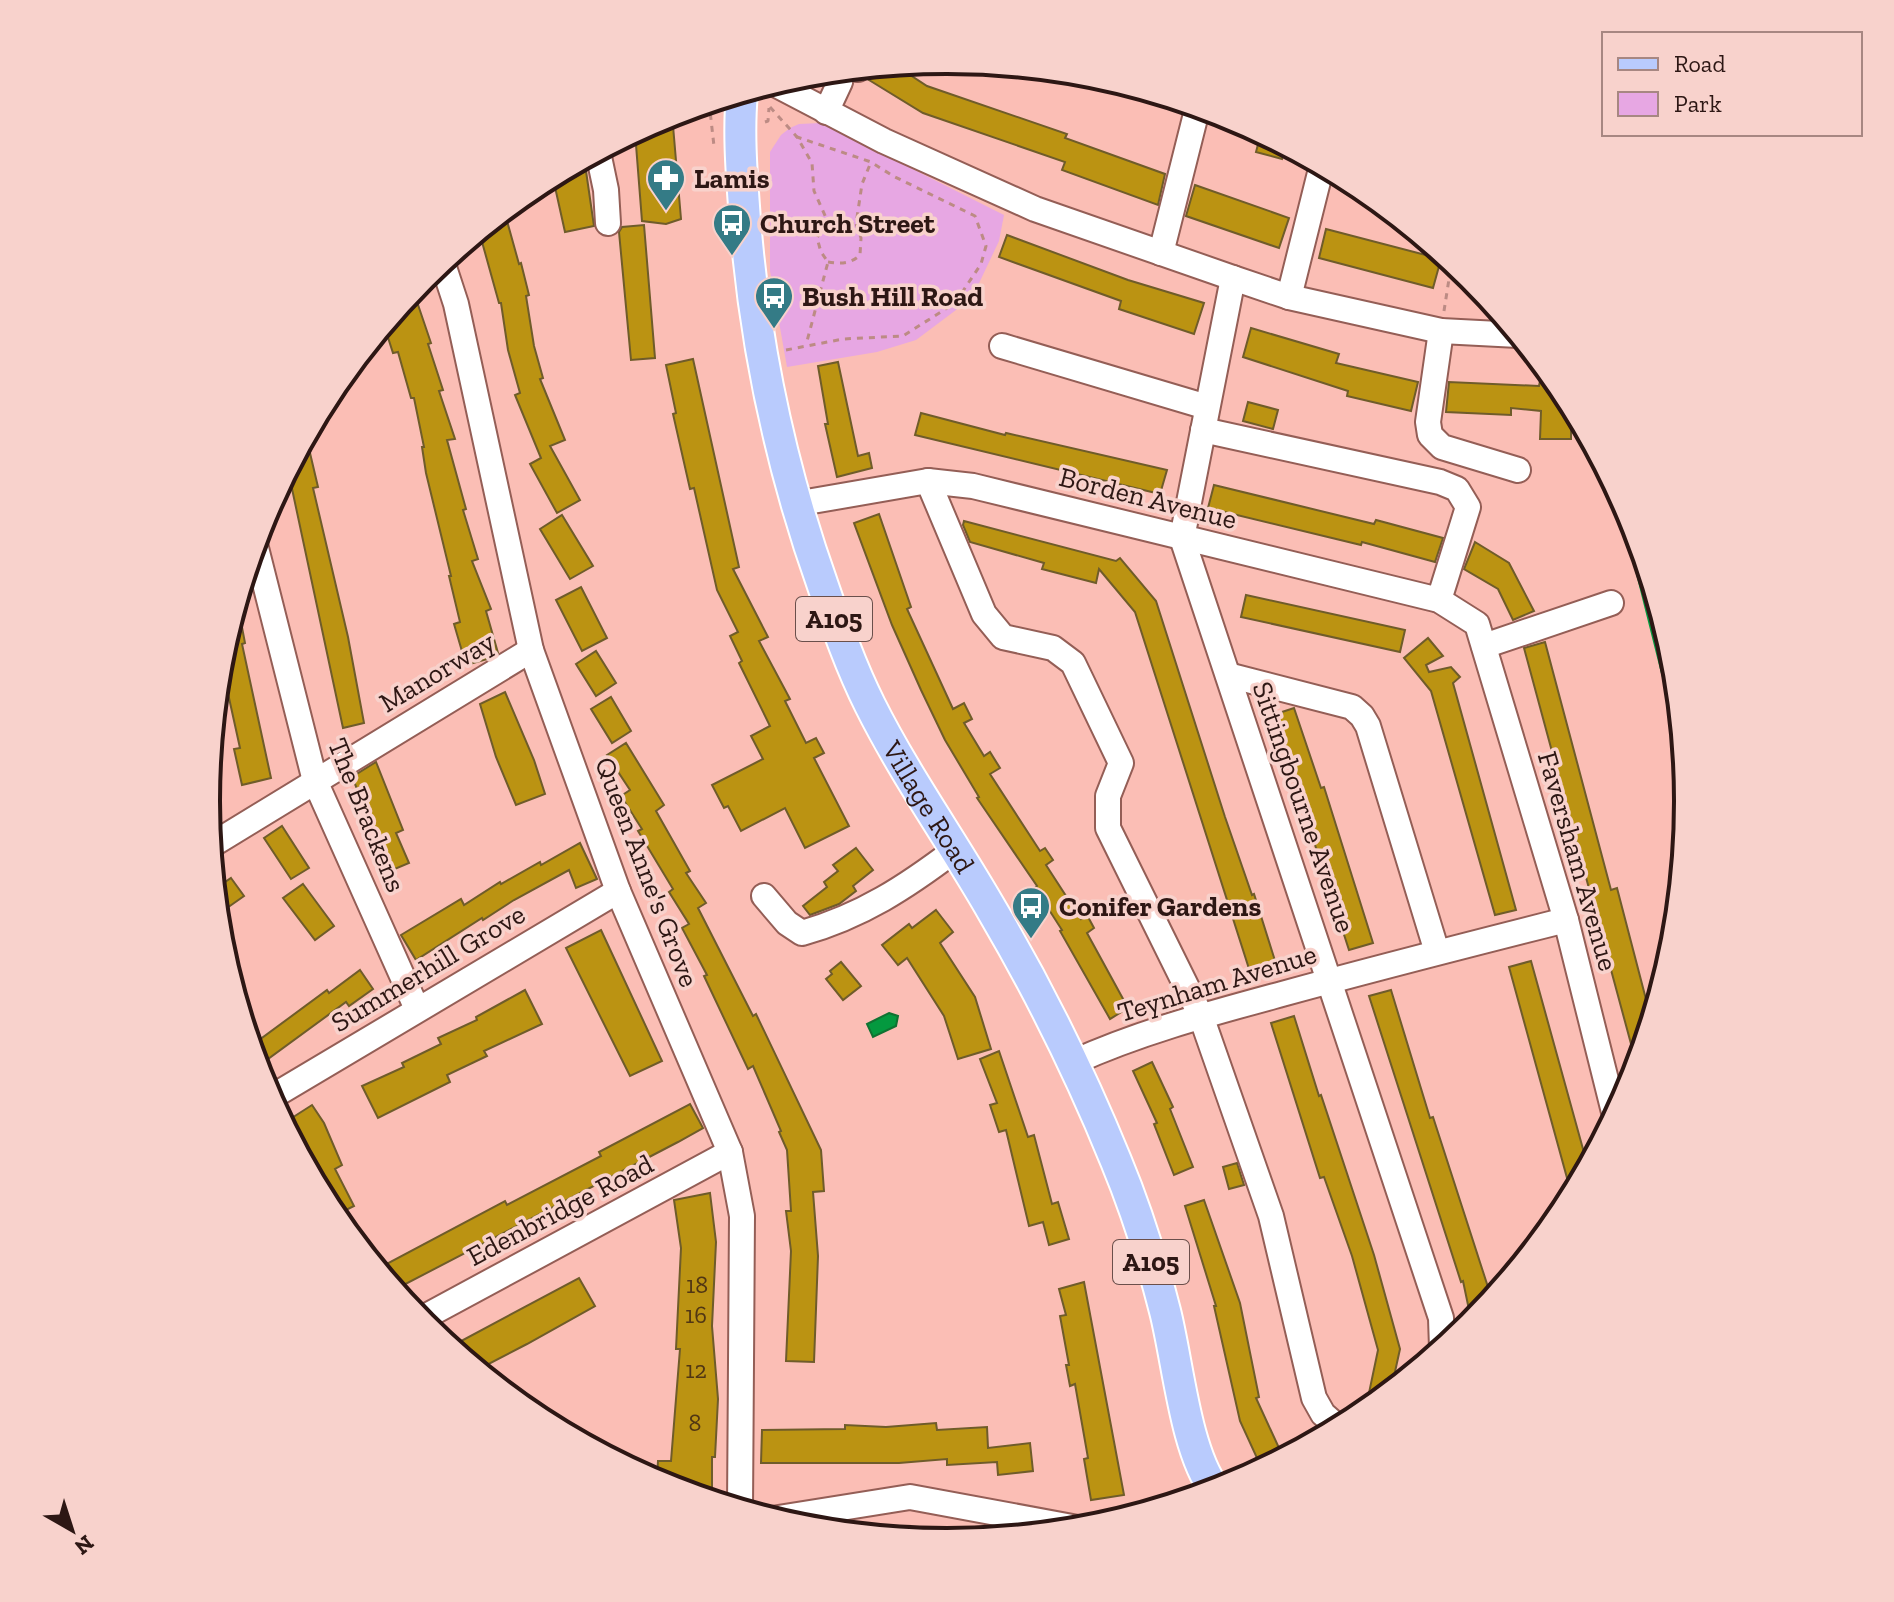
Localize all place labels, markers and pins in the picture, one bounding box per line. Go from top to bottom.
pharmacy icon: Lamis [645,157,687,212]
place label: Lamis [694,162,770,195]
bus stop icon: Church Street [711,202,753,257]
place label: Church Street [760,207,936,240]
bus stop icon: Bush Hill Road [753,275,795,330]
place label: Bush Hill Road [802,280,983,313]
bus stop icon: Conifer Gardens [1010,885,1052,940]
place label: Conifer Gardens [1059,890,1261,923]

